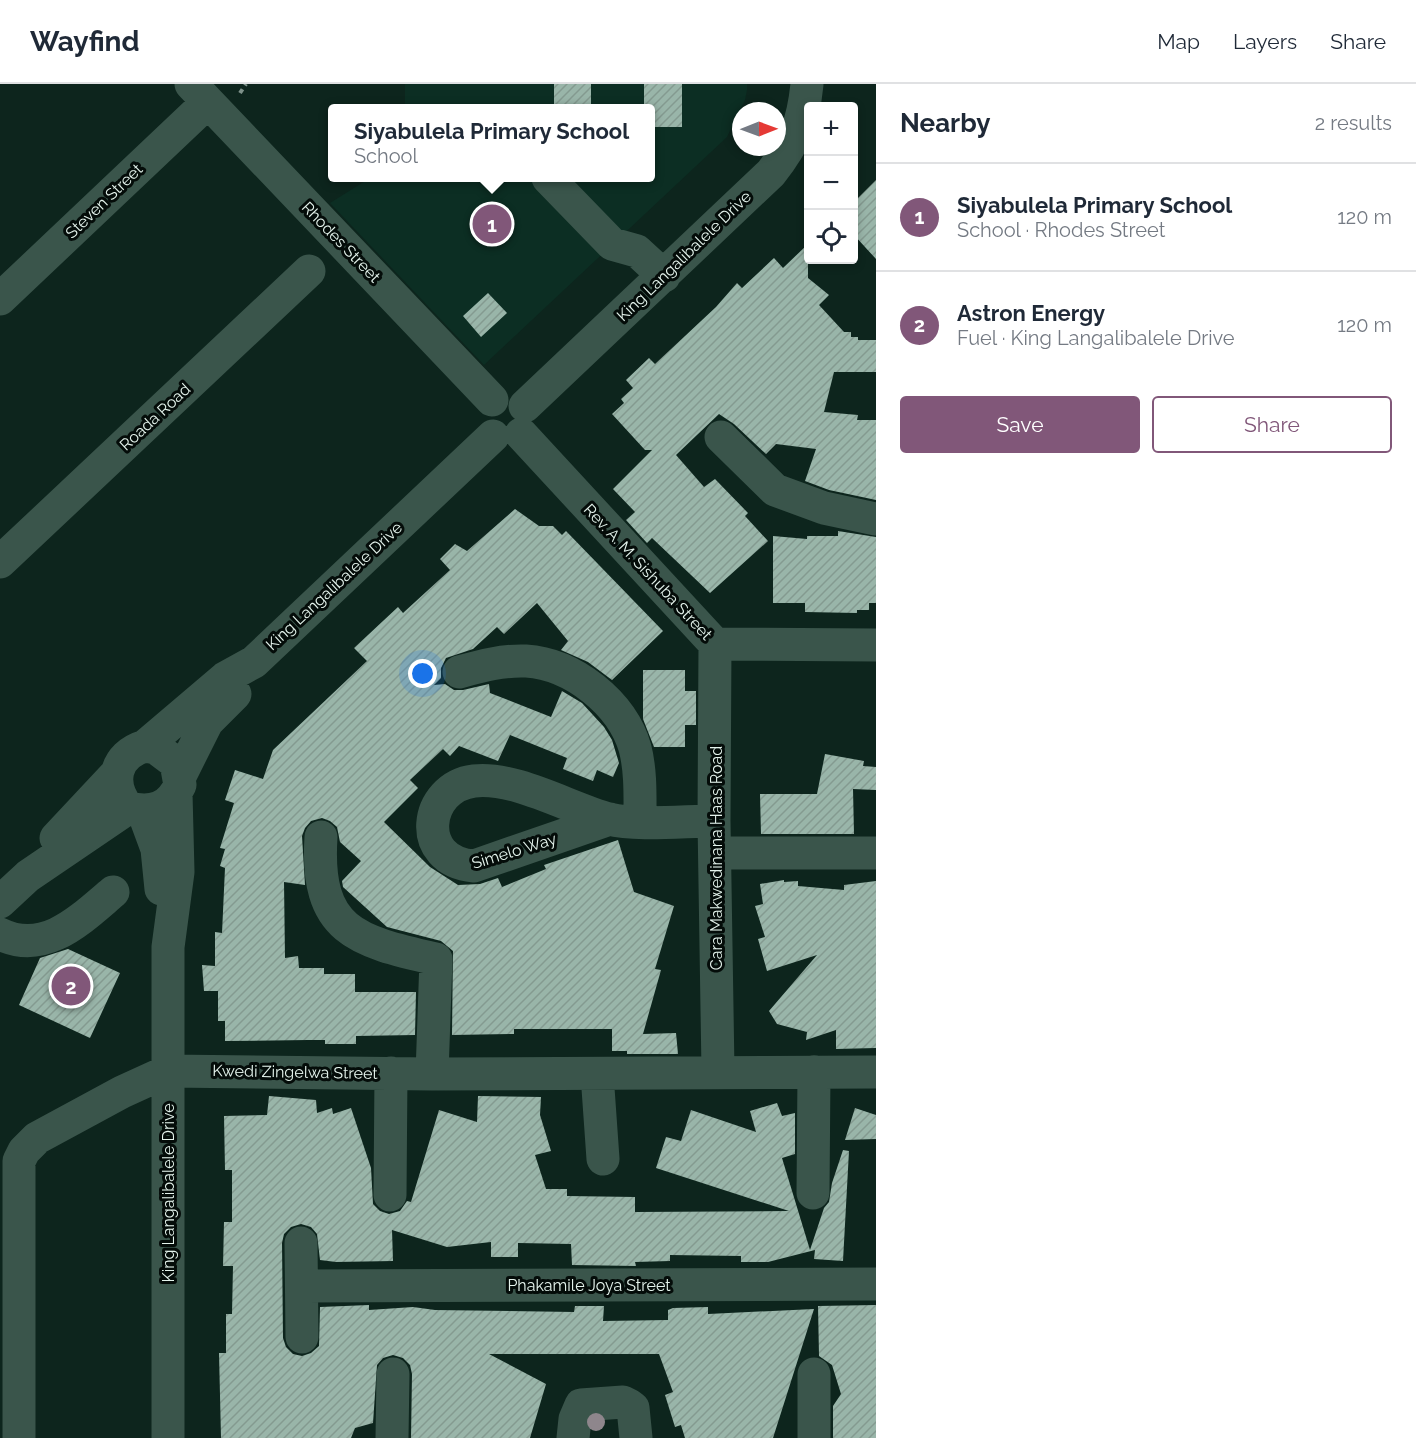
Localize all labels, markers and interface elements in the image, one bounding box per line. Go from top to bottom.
text: Wayfind [30,25,140,58]
text: Map [1157,29,1200,54]
text: Layers [1233,29,1297,54]
text: Share [1330,29,1386,54]
north arrow [732,102,786,156]
map controls [804,102,858,264]
button: + [804,102,858,156]
popup [328,104,655,182]
text: Nearby [900,108,990,138]
text: 2 results [1315,111,1392,135]
text: Siyabulela Primary School [354,118,629,144]
text: School [354,144,418,168]
button: − [804,156,858,210]
street label: Steven Street [62,159,147,242]
street label: King Langalibalele Drive [613,187,755,325]
text: Siyabulela Primary School [957,192,1232,218]
street label: Rhodes Street [298,198,385,287]
pin: 1 [472,202,512,246]
text: 1 [915,205,924,229]
text: 120 m [1337,205,1392,229]
button: locate [804,210,858,264]
text: School · Rhodes Street [957,218,1165,242]
text: Astron Energy [957,300,1105,326]
text: 2 [914,313,925,337]
text: 120 m [1337,313,1392,337]
text: Fuel · King Langalibalele Drive [957,326,1235,350]
street label: Roada Road [116,379,194,454]
button: Save [900,396,1140,453]
button: Share [1152,396,1392,453]
street label: Rev. A. M. Sishuba Street [580,500,716,644]
street label: King Langalibalele Drive [262,518,406,654]
your location [408,659,437,688]
street label: Cara Makwedinana Haas Road [707,746,726,970]
street label: Simelo Way [469,829,559,873]
pin: 2 [52,964,90,1008]
street label: Kwedi Zingelwa Street [212,1061,379,1083]
street label: King Langalibalele Drive [159,1103,178,1283]
street label: Phakamile Joya Street [507,1276,671,1295]

